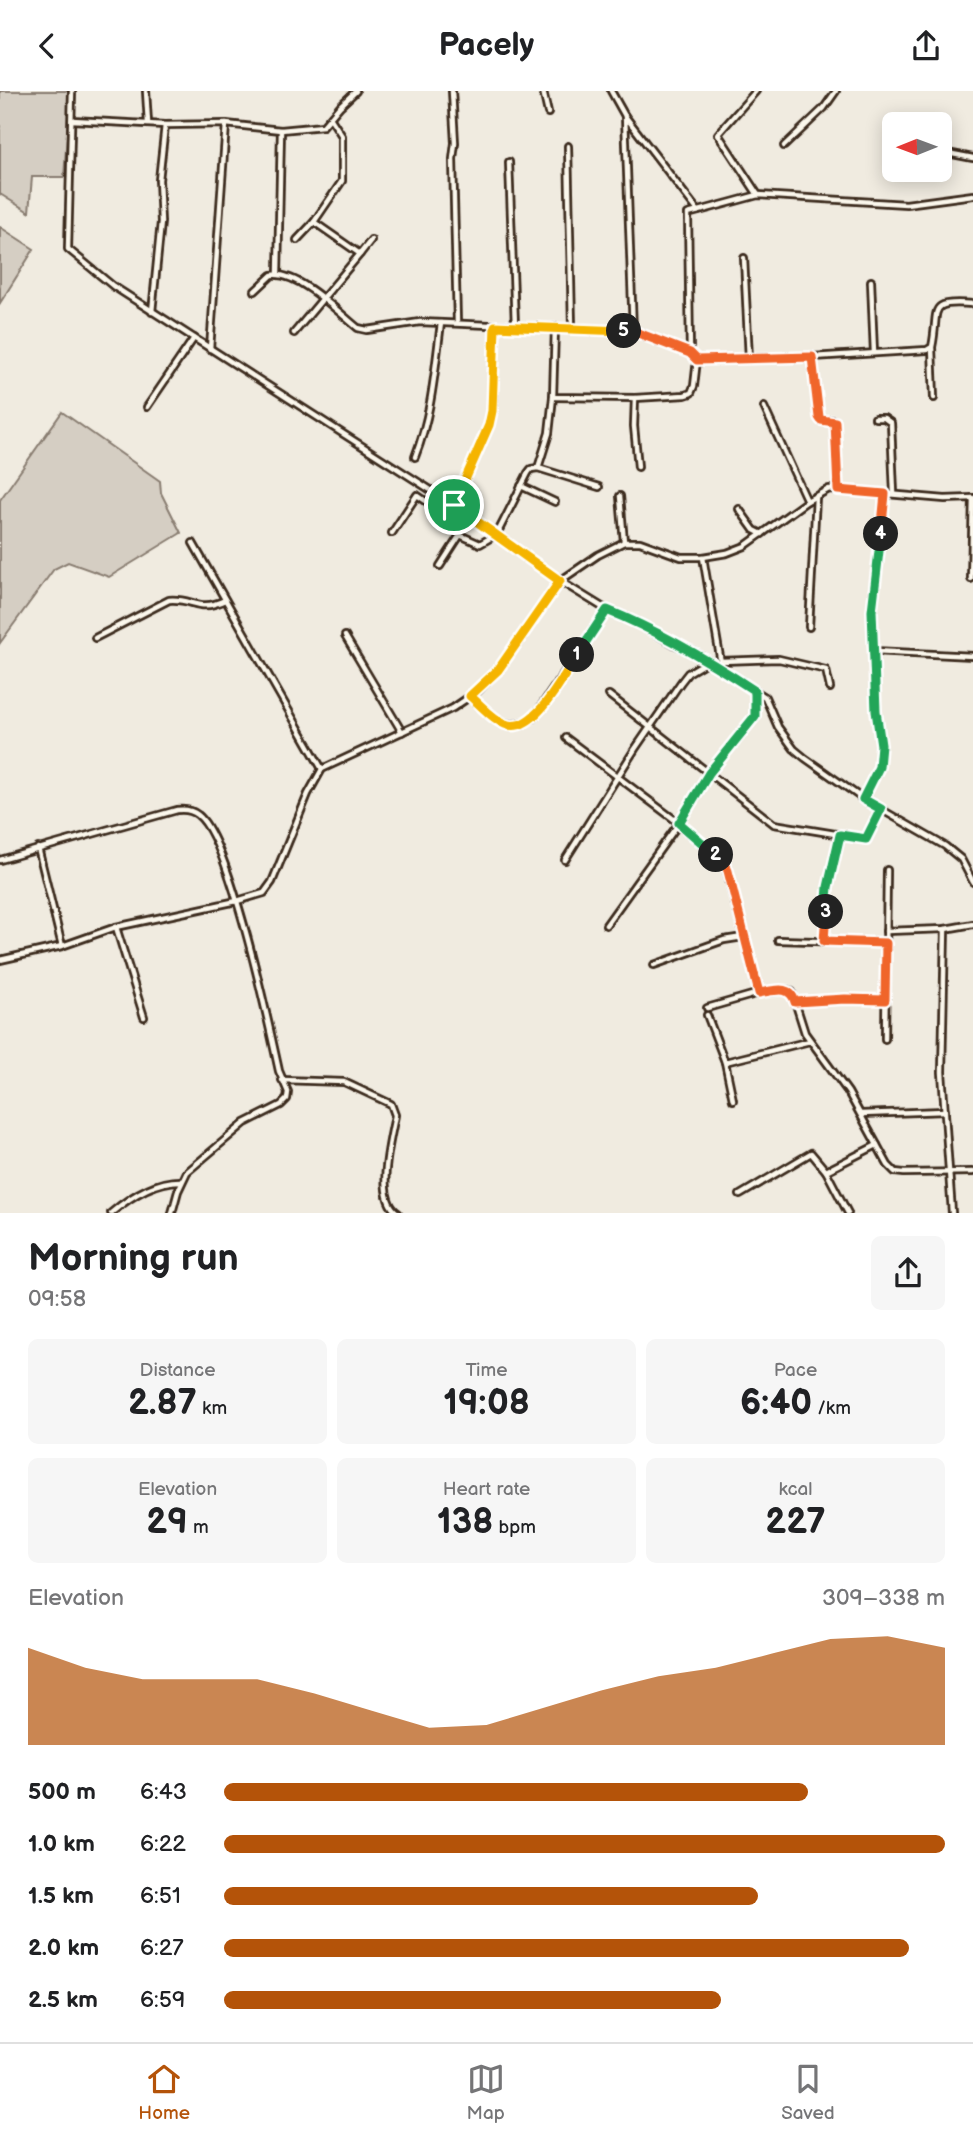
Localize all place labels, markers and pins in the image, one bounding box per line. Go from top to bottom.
pin: 5 [606,313,642,349]
pin [424,475,484,535]
pin: 4 [864,517,898,551]
pin: 1 [560,637,594,673]
pin: 2 [698,837,734,873]
pin: 3 [808,895,844,929]

